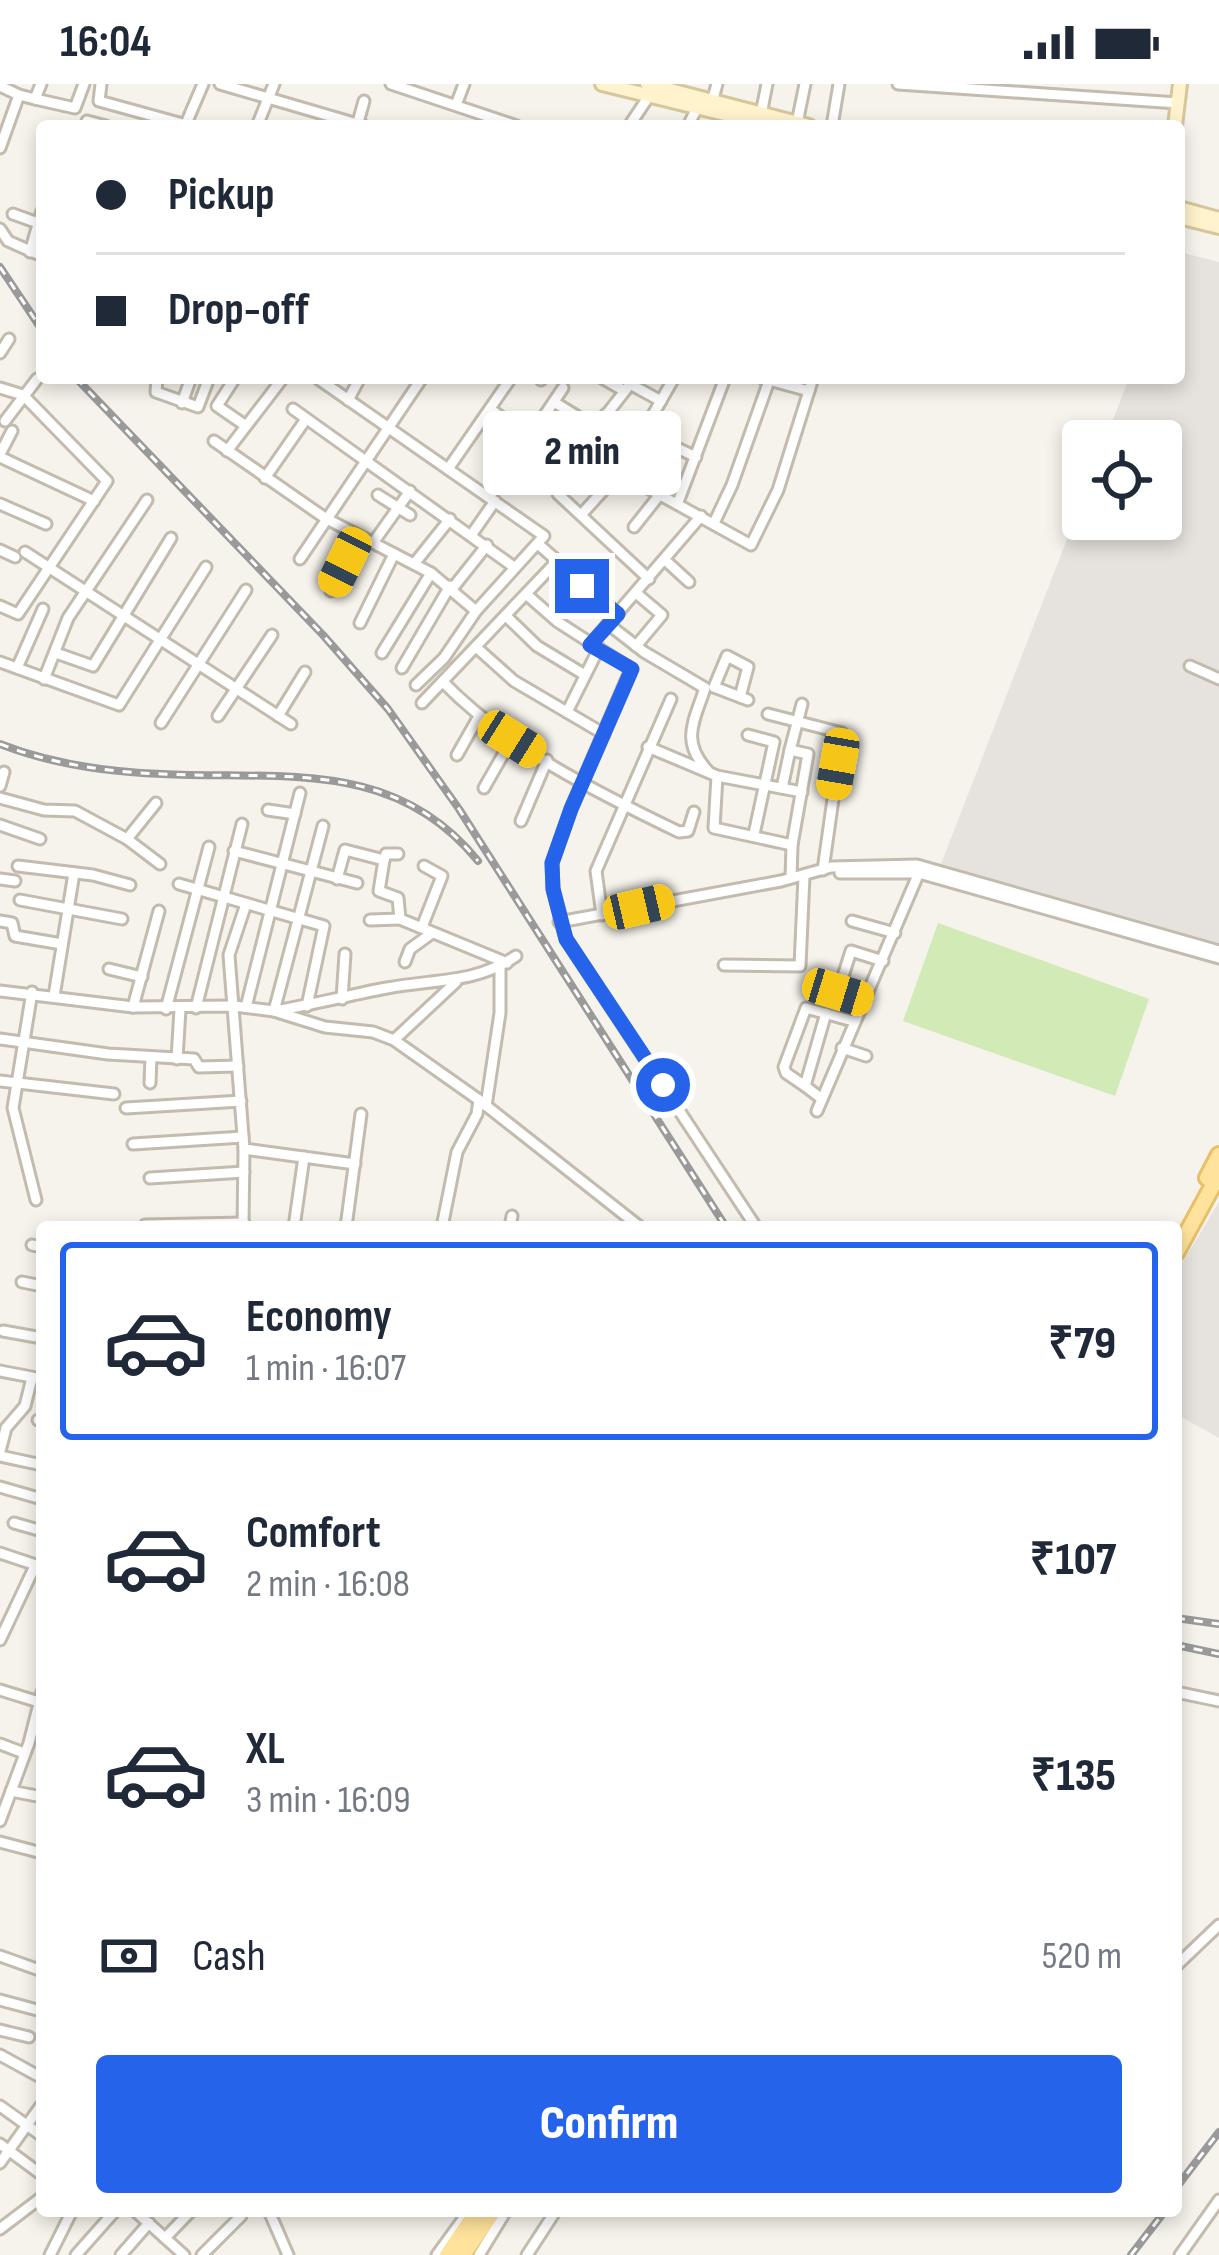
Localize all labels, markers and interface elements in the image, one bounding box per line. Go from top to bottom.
text: 16:04 [60,15,151,70]
text: Pickup [168,168,275,223]
text: Drop-off [168,283,309,338]
callout: 2 min [483,412,681,496]
map controls [1062,420,1182,540]
button: locate [1062,420,1182,540]
text: 2 min [544,429,620,476]
car [313,522,377,602]
route end [555,559,609,613]
car [472,705,552,773]
car [814,725,862,803]
car [600,881,678,933]
car [798,964,878,1020]
route start [636,1058,690,1112]
icon: car [102,1287,210,1395]
text: Economy [246,1290,392,1345]
text: ₹79 [1048,1317,1116,1372]
text: 1 min · 16:07 [246,1345,406,1392]
icon: car [102,1503,210,1611]
text: Comfort [246,1506,381,1561]
text: ₹107 [1029,1533,1116,1588]
text: 2 min · 16:08 [246,1561,410,1608]
icon: car [102,1719,210,1827]
text: XL [246,1722,285,1777]
text: ₹135 [1031,1749,1116,1804]
text: 3 min · 16:09 [246,1777,410,1824]
icon: cash [96,1923,162,1989]
text: Cash [192,1929,266,1984]
text: 520 m [1042,1933,1122,1980]
button: Confirm [96,2055,1122,2193]

